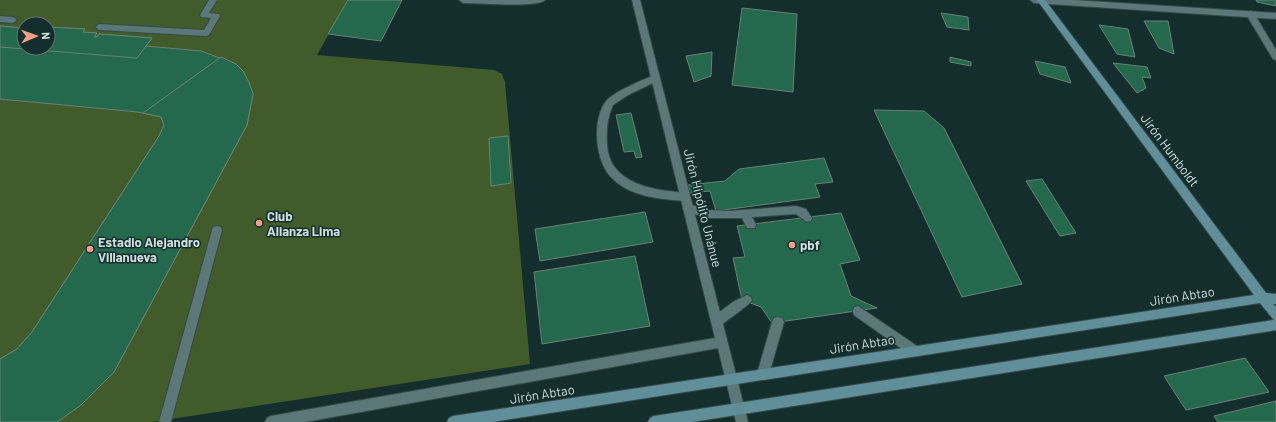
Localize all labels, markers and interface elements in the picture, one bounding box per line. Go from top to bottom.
north arrow [16,16,56,56]
text: N [40,32,53,40]
street label: Jirón Humboldt [1137,110,1203,190]
street label: Jirón Hipólito Unánue [681,147,725,269]
place label: Club Alianza Lima [267,208,340,239]
marker: Club Alianza Lima [254,218,264,228]
place label: Estadio Alejandro Villanueva [98,234,200,265]
place label: pbf [800,237,820,253]
marker: pbf [787,240,797,250]
marker: Estadio Alejandro Villanueva [85,244,95,254]
street label: Jirón Abtao [1148,283,1216,309]
street label: Jirón Abtao [828,331,896,357]
street label: Jirón Abtao [508,381,576,407]

